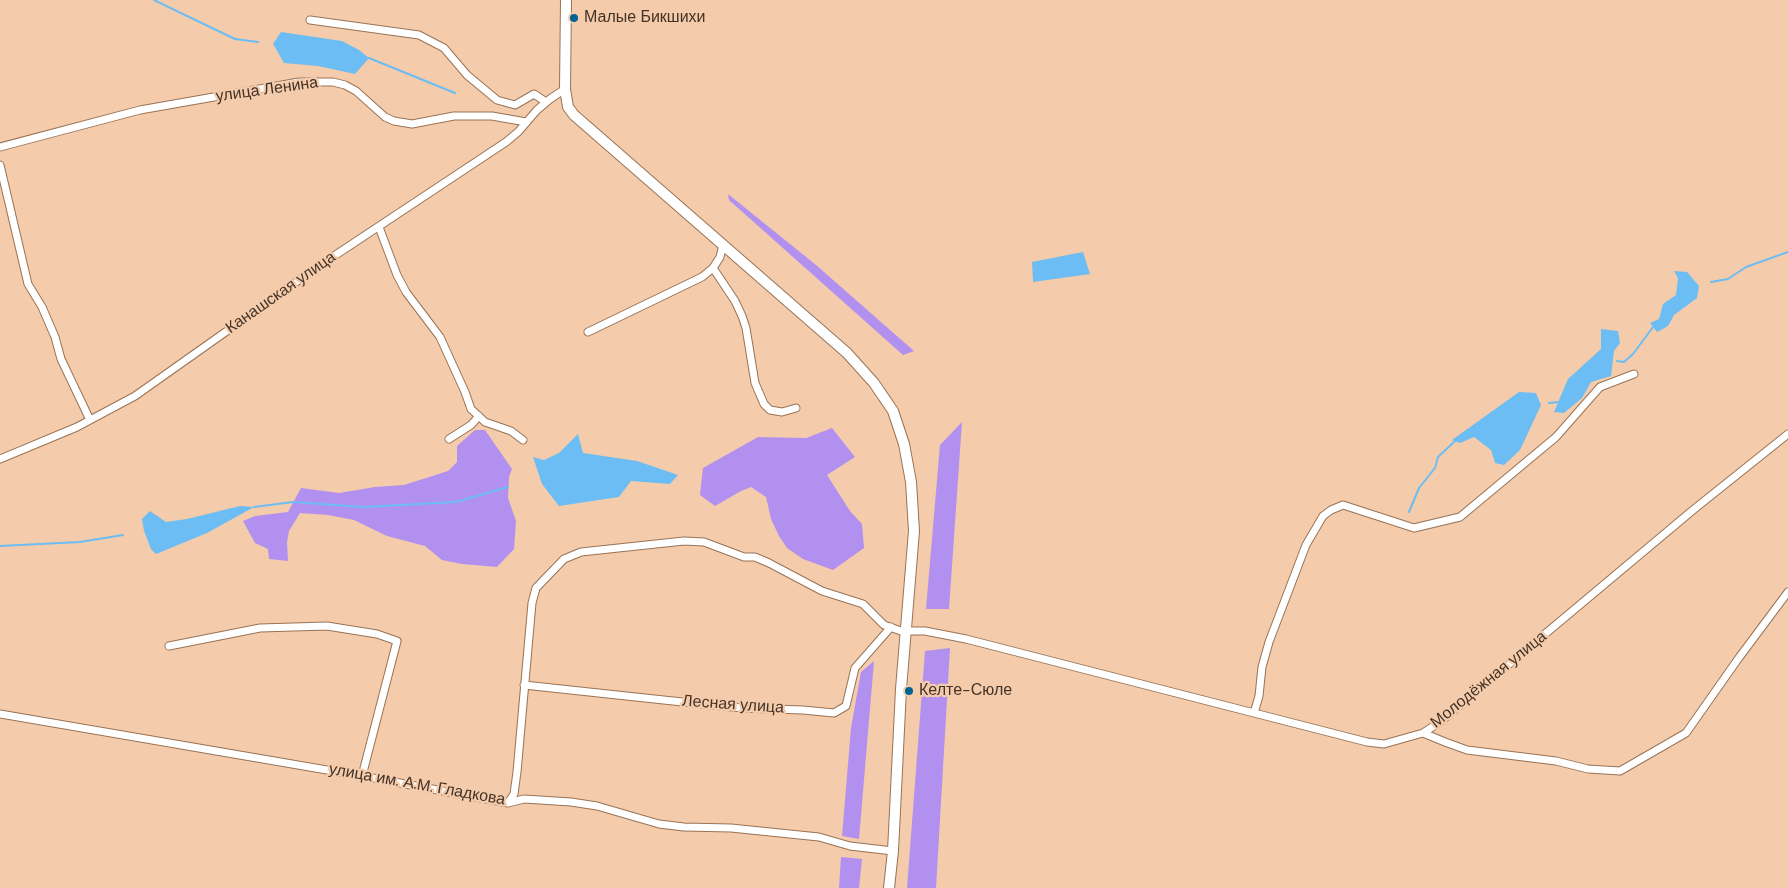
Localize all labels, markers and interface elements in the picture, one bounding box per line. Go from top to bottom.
place label: Малые Бикшихи [584,8,706,28]
marker: Малые Бикшихи [568,12,580,24]
street label: улица Ленина [215,73,319,107]
street label: Канашская улица [222,248,340,338]
street label: Молодёжная улица [1427,627,1551,733]
place label: Келте-Сюле [919,681,1012,701]
marker: Келте-Сюле [903,685,915,697]
street label: Лесная улица [681,692,785,718]
street label: улица им. А.М. Гладкова [327,760,507,810]

